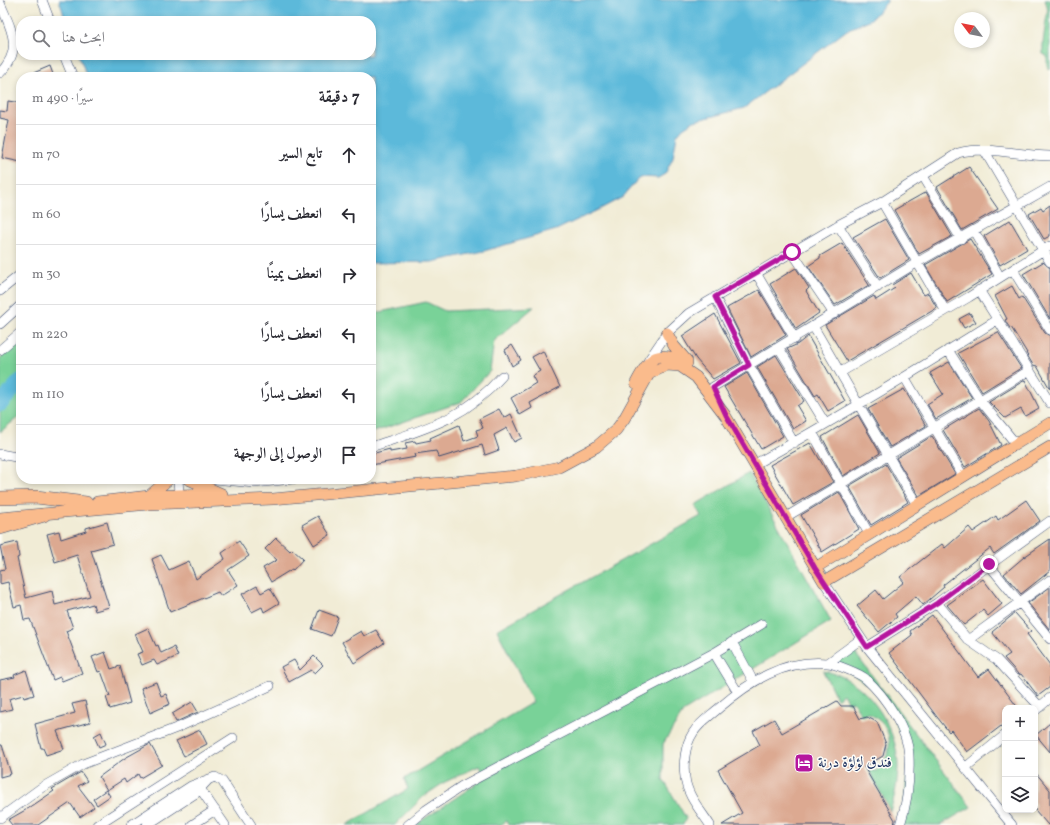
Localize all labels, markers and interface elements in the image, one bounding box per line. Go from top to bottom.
north arrow [954,12,990,48]
search box [16,16,376,60]
icon: search [30,27,52,49]
text: ابحث هنا [62,28,105,49]
text: 7 دقيقة [319,86,360,109]
text: سيرًا · 490 m [32,90,93,108]
text: تابع السير [280,144,322,165]
icon: ahead [338,144,360,166]
text: 70 m [32,146,60,164]
text: انعطف يسارًا [261,204,322,225]
icon: left [338,204,360,226]
text: 60 m [32,206,61,224]
route start [783,243,801,261]
text: انعطف يمينًا [267,264,322,285]
icon: right [338,264,360,286]
text: 30 m [32,266,60,284]
text: انعطف يسارًا [261,324,322,345]
icon: left [338,324,360,346]
text: 220 m [32,326,68,344]
text: انعطف يسارًا [261,384,322,405]
icon: left [338,384,360,406]
text: 110 m [32,386,64,404]
text: الوصول إلى الوجهة [234,444,322,465]
icon: arrive [338,444,360,466]
route end [980,555,998,573]
map controls [1002,705,1038,813]
button: + [1002,705,1038,741]
button: − [1002,741,1038,777]
hotel icon: فندق لؤلؤة درنة [793,752,815,774]
place label: فندق لؤلؤة درنة [818,753,892,774]
button: layers [1002,777,1038,813]

